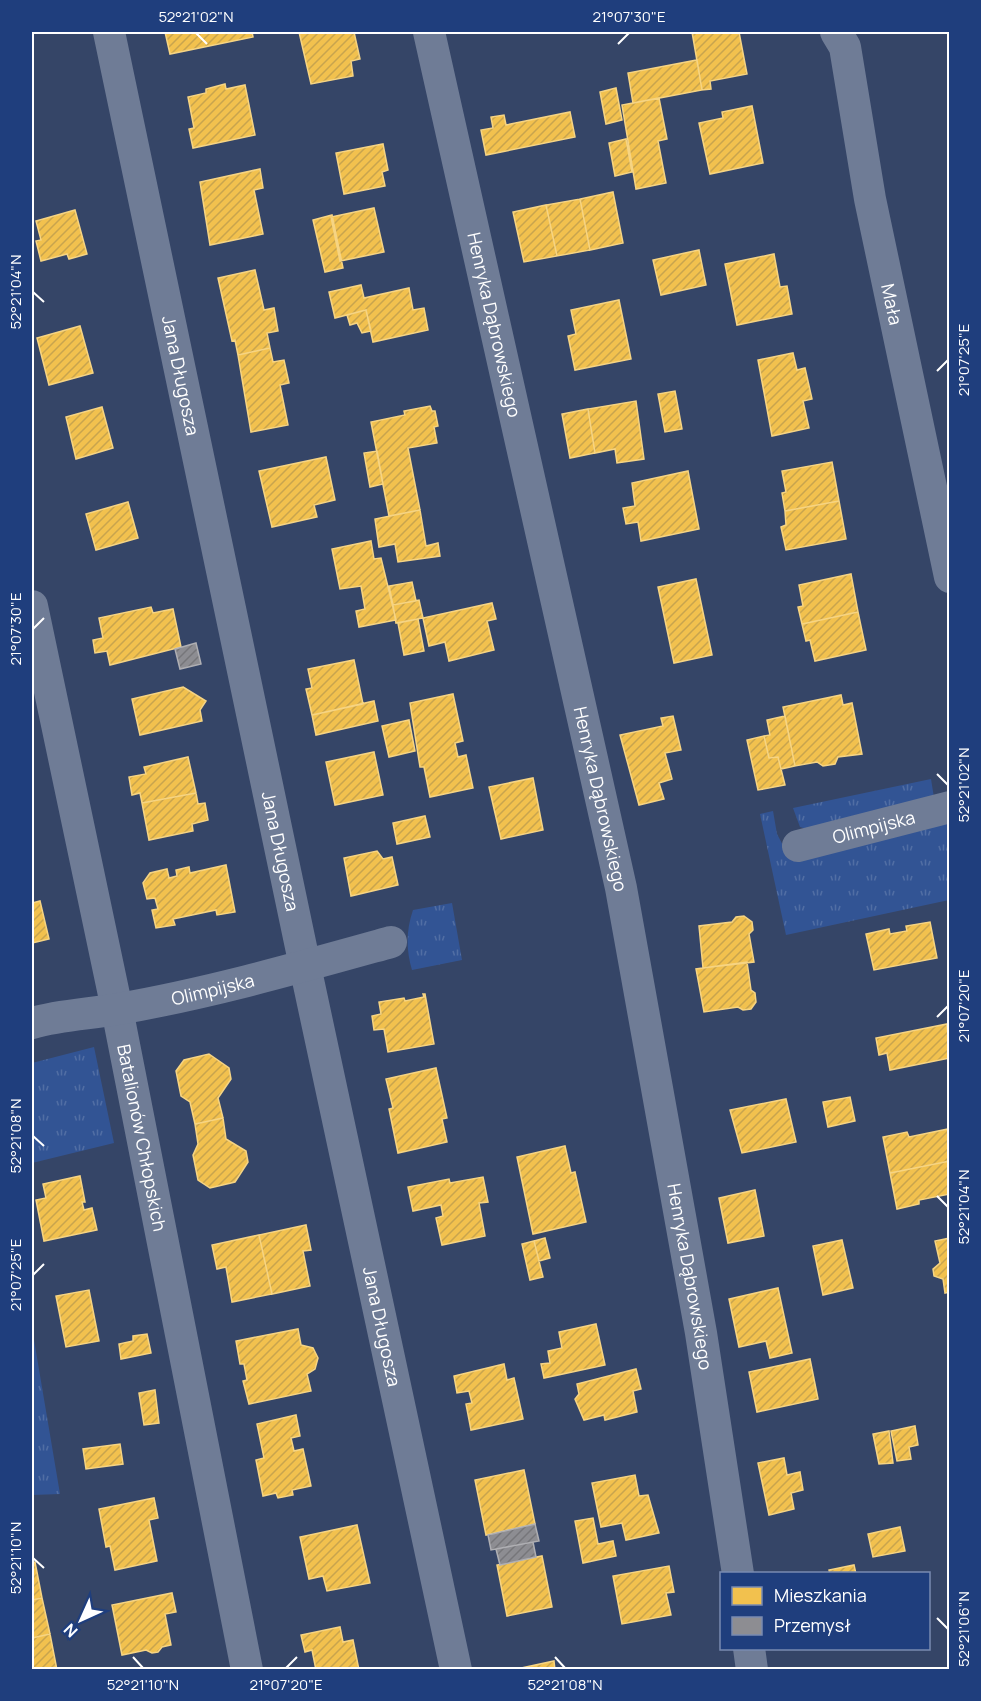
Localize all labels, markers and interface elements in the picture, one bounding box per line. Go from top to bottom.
text: 52°21'02"N [159,6,234,27]
text: 21°07'30"E [593,6,665,27]
street label: Henryka Dąbrowskiego [462,230,527,420]
text: 52°21'04"N [5,255,26,329]
street label: Mała [876,281,908,327]
street label: Jana Długosza [157,313,205,438]
text: 21°07'25"E [953,324,974,396]
text: 21°07'30"E [5,593,26,665]
street label: Henryka Dąbrowskiego [569,704,633,894]
text: 52°21'02"N [953,748,974,823]
street label: Jana Długosza [257,789,305,913]
street label: Olimpijska [830,804,917,849]
street label: Olimpijska [169,968,257,1010]
text: 21°07'20"E [953,969,974,1043]
street label: Batalionów Chłopskich [112,1042,172,1233]
text: 52°21'08"N [5,1098,26,1174]
text: 52°21'04"N [953,1170,974,1244]
street label: Henryka Dąbrowskiego [662,1181,718,1371]
text: 21°07'25"E [5,1239,26,1311]
street label: Jana Długosza [358,1264,407,1389]
text: 52°21'10"N [5,1522,26,1594]
legend [720,1572,930,1650]
text: Mieszkania [774,1583,867,1607]
north arrow [51,1590,111,1650]
text: 52°21'06"N [953,1591,974,1667]
text: Przemysł [774,1613,851,1637]
text: N [59,1619,82,1642]
text: 52°21'10"N [107,1674,179,1695]
text: 21°07'20"E [249,1674,323,1695]
text: 52°21'08"N [527,1674,603,1695]

